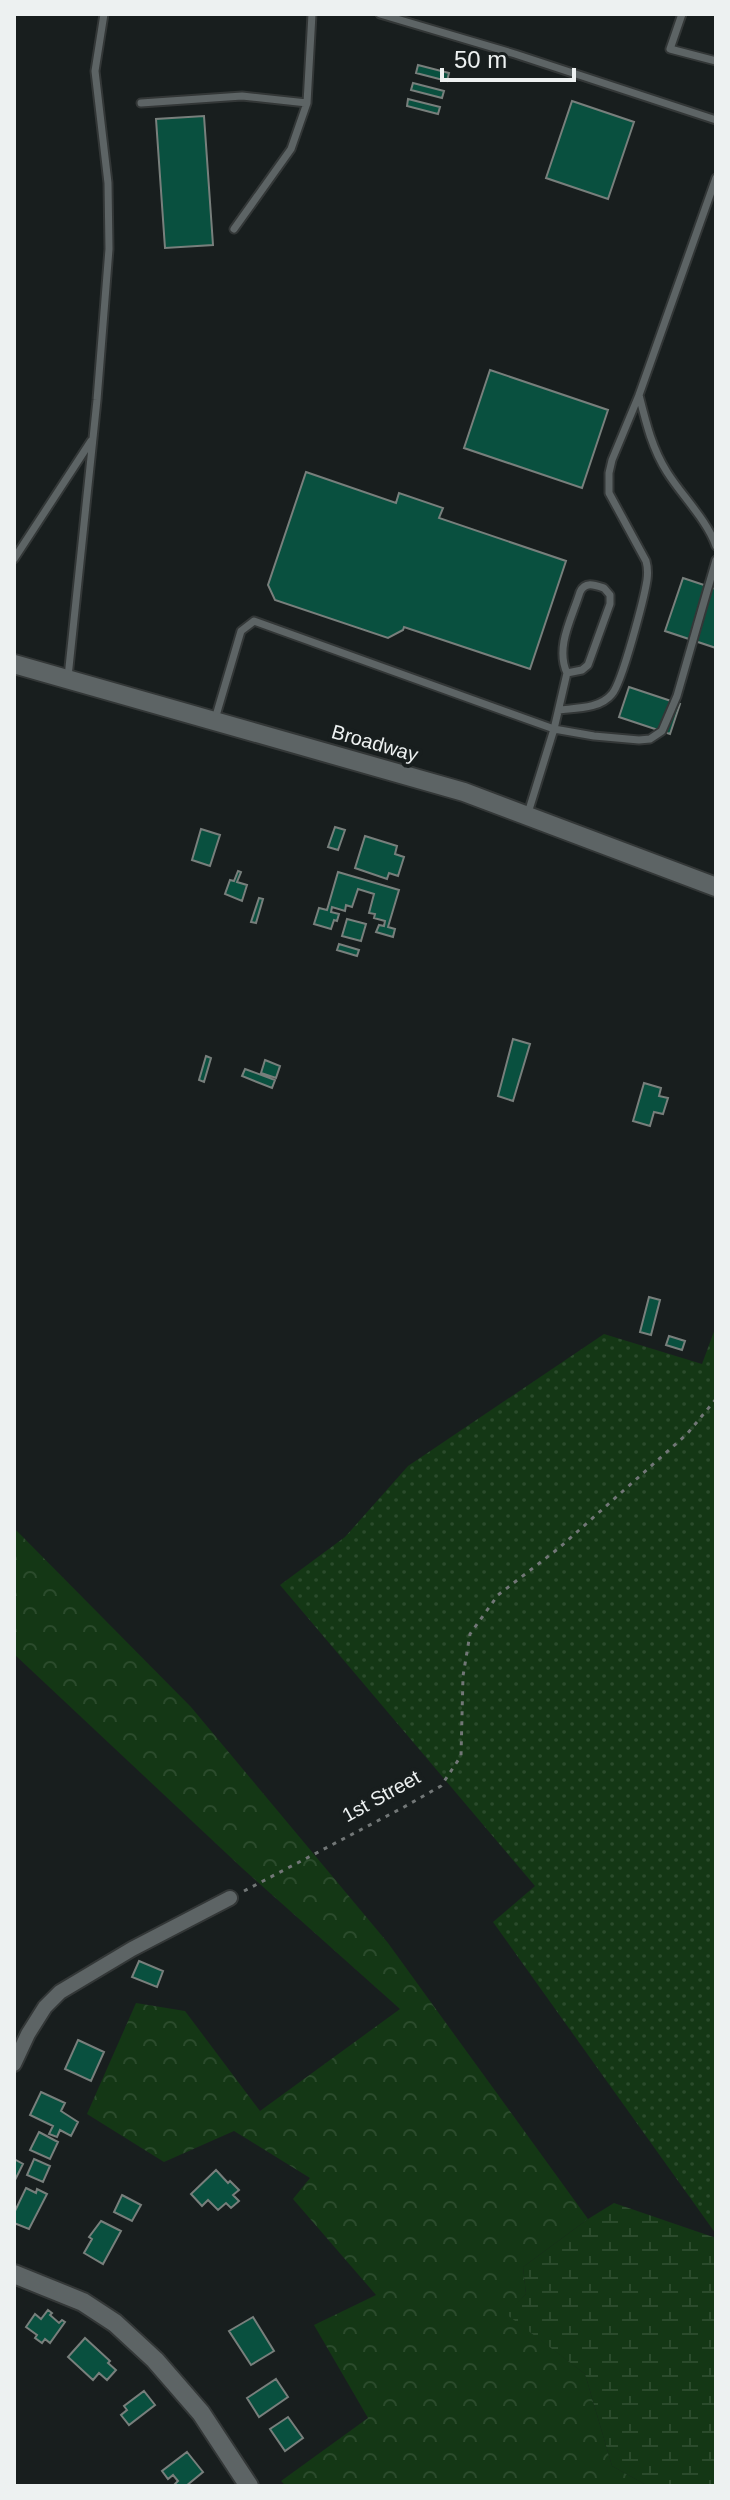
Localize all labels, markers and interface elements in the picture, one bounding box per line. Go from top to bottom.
scale bar [442,32,574,82]
text: 50 m [454,46,507,73]
street label: Broadway [329,720,421,766]
street label: 1st Street [338,1765,424,1826]

